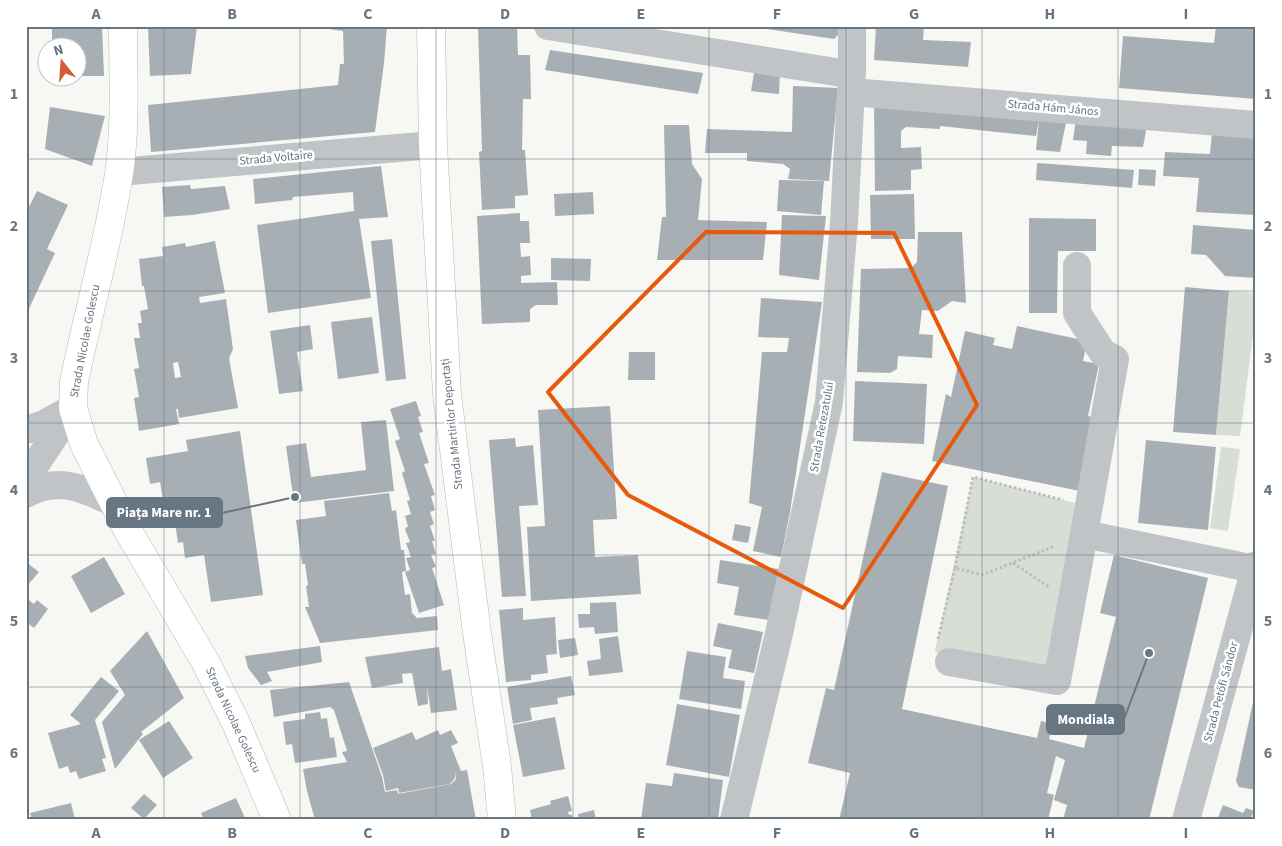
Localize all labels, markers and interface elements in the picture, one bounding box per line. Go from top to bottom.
text: A [90,3,101,25]
text: B [227,3,237,25]
text: C [363,3,373,25]
text: D [500,3,510,25]
text: E [637,3,645,25]
text: F [773,3,781,25]
text: G [909,3,919,25]
text: H [1045,3,1055,25]
text: I [1184,3,1188,25]
north arrow [38,38,88,88]
text: N [51,40,66,61]
text: 1 [10,83,18,105]
text: 1 [1264,83,1272,105]
street label: Strada Hám János [1007,96,1099,120]
street label: Strada Voltaire [239,146,313,170]
text: 2 [10,215,18,237]
text: 2 [1264,215,1272,237]
street label: Strada Nicolae Golescu [66,283,104,399]
text: 3 [10,347,18,369]
text: 3 [1264,347,1272,369]
street label: Strada Martirilor Deportați [437,358,467,490]
street label: Strada Retezatului [806,380,838,474]
text: 4 [10,479,19,501]
text: 4 [1264,479,1273,501]
callout: Piața Mare nr. 1 [107,498,222,527]
text: Piața Mare nr. 1 [117,503,211,523]
text: 5 [10,610,18,632]
text: 5 [1264,610,1272,632]
street label: Strada Petőfi Sándor [1199,639,1243,744]
street label: Strada Nicolae Golescu [201,664,265,776]
callout: Mondiala [1047,705,1124,734]
text: Mondiala [1057,710,1115,730]
text: 6 [10,742,18,764]
text: 6 [1264,742,1272,764]
text: A [90,822,101,844]
text: B [227,822,237,844]
text: C [363,822,373,844]
text: D [500,822,510,844]
text: E [637,822,645,844]
text: F [773,822,781,844]
text: G [909,822,919,844]
text: H [1045,822,1055,844]
text: I [1184,822,1188,844]

